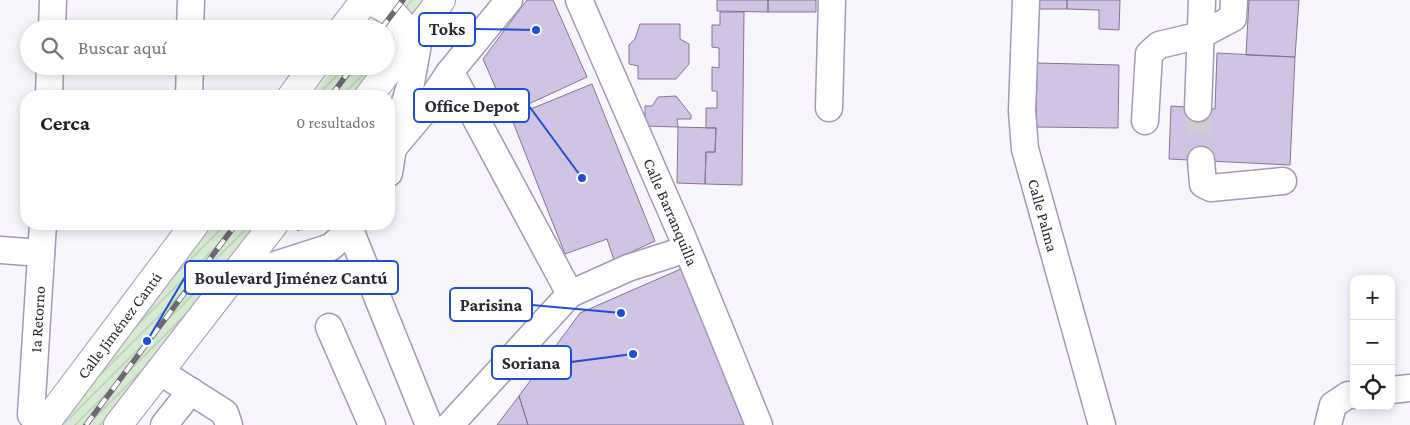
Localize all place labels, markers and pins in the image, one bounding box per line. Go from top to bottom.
callout: Toks [419,13,475,46]
callout: Office Depot [414,89,529,122]
callout: Boulevard Jiménez Cantú [185,261,398,294]
callout: Parisina [450,288,532,321]
callout: Soriana [492,346,571,379]

